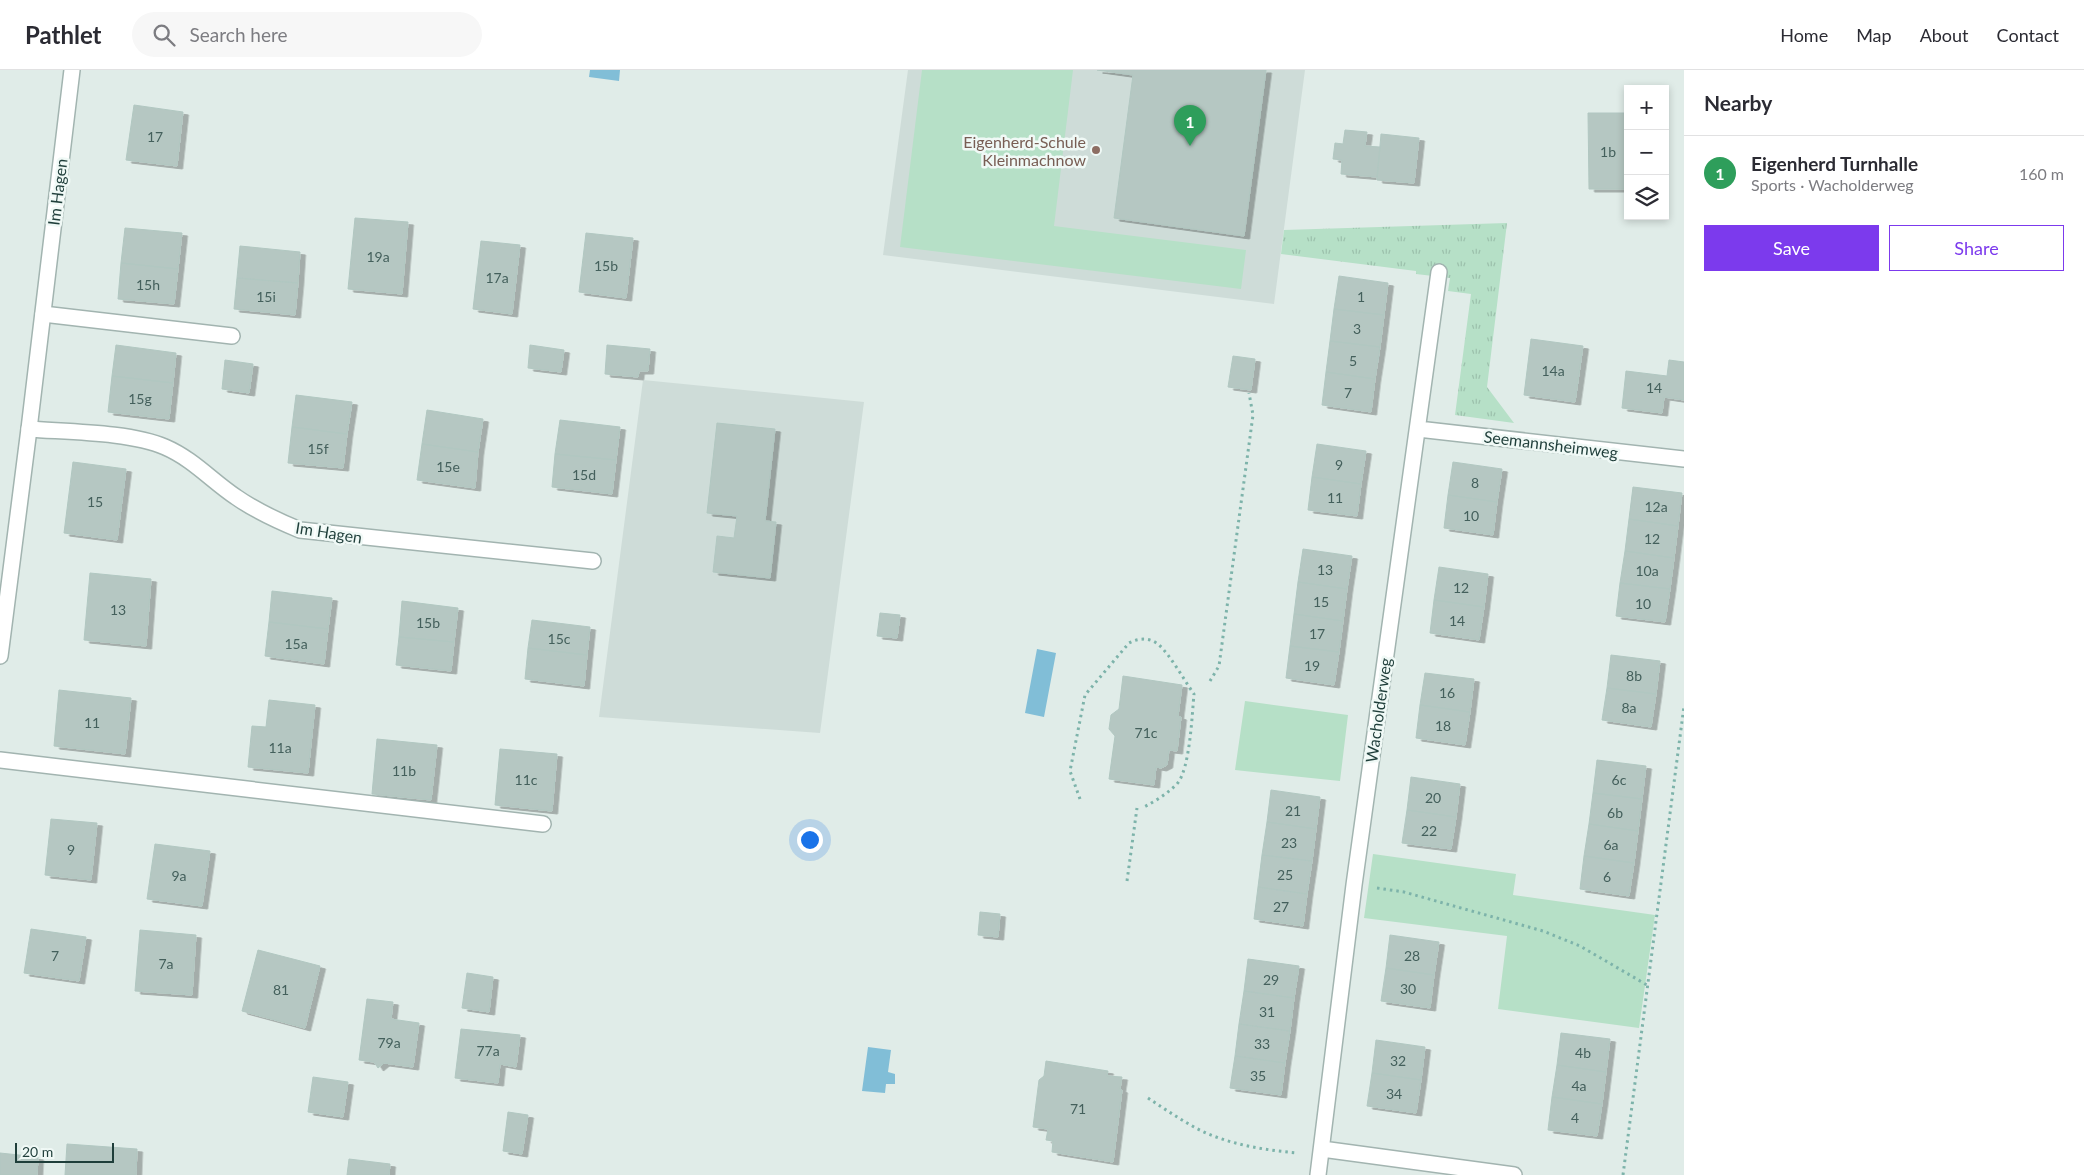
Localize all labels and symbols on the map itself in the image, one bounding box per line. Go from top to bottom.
pin: 1 [1174,105,1206,146]
house number: 17 [147,128,163,145]
place label: Eigenherd-Schule Kleinmachnow [963,132,1086,169]
house number: 1b [1600,143,1616,160]
marker: Eigenherd-Schule Kleinmachnow [1090,144,1102,156]
street label: Im Hagen [43,158,71,226]
house number: 19a [366,248,390,265]
house number: 15b [594,257,618,274]
house number: 17a [485,269,509,286]
house number: 15h [136,276,160,293]
house number: 15i [256,288,276,305]
house number: 1 [1357,288,1365,305]
house number: 3 [1353,320,1361,337]
house number: 5 [1349,352,1357,369]
house number: 14a [1541,362,1565,379]
house number: 14 [1646,379,1662,396]
house number: 7 [1344,384,1352,401]
house number: 15g [128,390,152,407]
street label: Seemannsheimweg [1483,426,1619,462]
house number: 15f [307,440,329,457]
house number: 9 [1335,456,1343,473]
house number: 15e [436,458,460,475]
house number: 15d [572,466,596,483]
house number: 8 [1471,474,1479,491]
house number: 11 [1327,489,1343,506]
house number: 15 [87,493,103,510]
house number: 12a [1644,498,1668,515]
house number: 10 [1463,507,1479,524]
street label: Im Hagen [294,517,364,547]
house number: 12 [1644,530,1660,547]
house number: 13 [1317,561,1333,578]
house number: 10a [1635,562,1659,579]
house number: 12 [1453,579,1469,596]
house number: 15 [1313,593,1329,610]
house number: 10 [1635,595,1651,612]
house number: 13 [110,601,126,618]
house number: 14 [1449,612,1465,629]
house number: 15b [416,614,440,631]
house number: 17 [1309,625,1325,642]
house number: 15c [548,630,571,647]
house number: 15a [284,635,308,652]
street label: Wacholderweg [1361,656,1395,764]
house number: 19 [1304,657,1320,674]
house number: 8b [1626,667,1642,684]
house number: 16 [1439,684,1455,701]
house number: 8a [1621,699,1637,716]
house number: 11 [84,714,100,731]
house number: 18 [1435,717,1451,734]
house number: 71c [1135,724,1158,741]
house number: 11a [268,739,292,756]
house number: 11b [392,762,416,779]
house number: 11c [515,771,538,788]
house number: 6c [1612,771,1627,788]
house number: 20 [1425,789,1441,806]
house number: 21 [1285,802,1301,819]
house number: 6b [1607,804,1623,821]
house number: 22 [1421,822,1437,839]
your location [797,827,823,853]
house number: 23 [1281,834,1297,851]
house number: 6a [1603,836,1619,853]
house number: 9 [67,841,75,858]
house number: 25 [1277,866,1293,883]
house number: 9a [171,867,187,884]
house number: 6 [1603,868,1611,885]
house number: 27 [1273,898,1289,915]
house number: 7 [51,947,59,964]
house number: 28 [1404,947,1420,964]
house number: 7a [158,955,174,972]
house number: 29 [1263,971,1279,988]
house number: 30 [1400,980,1416,997]
house number: 81 [273,981,289,998]
house number: 31 [1259,1003,1275,1020]
house number: 79a [377,1034,401,1051]
house number: 33 [1254,1035,1270,1052]
house number: 77a [476,1042,500,1059]
house number: 4b [1575,1044,1591,1061]
house number: 32 [1390,1052,1406,1069]
house number: 35 [1250,1067,1266,1084]
house number: 4a [1571,1077,1587,1094]
house number: 34 [1386,1085,1402,1102]
house number: 71 [1070,1100,1086,1117]
house number: 4 [1571,1109,1579,1126]
scale bar [15,1140,114,1163]

